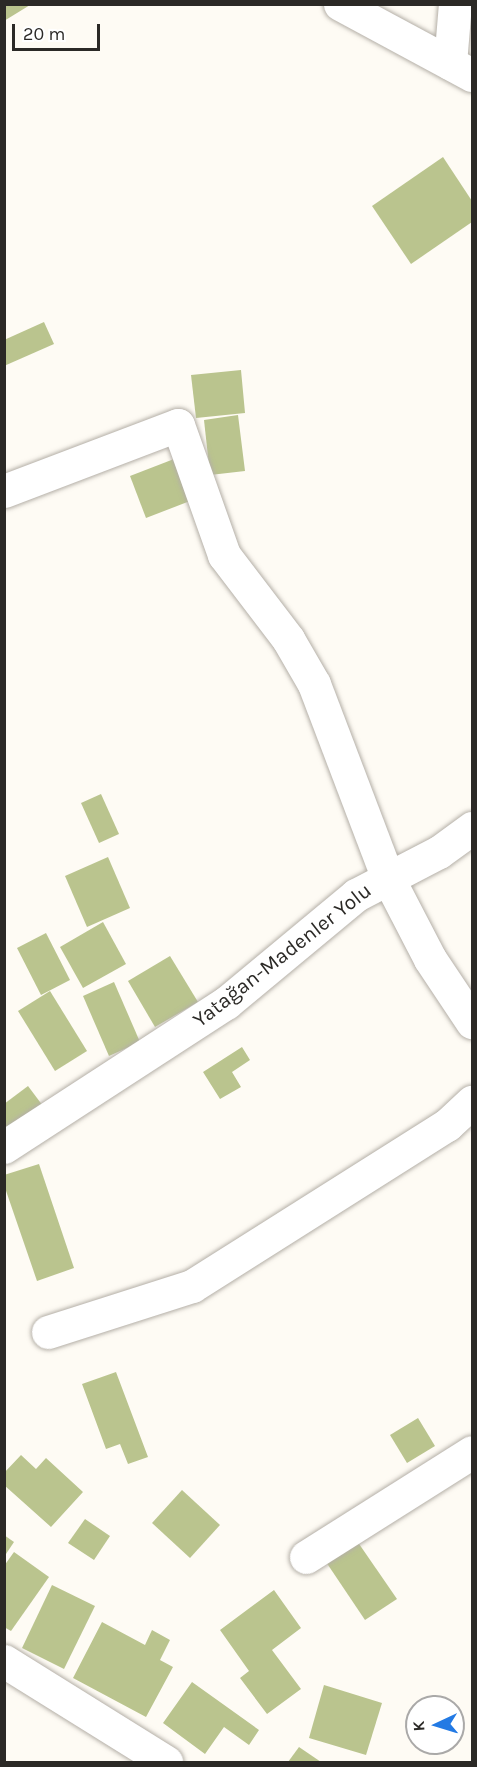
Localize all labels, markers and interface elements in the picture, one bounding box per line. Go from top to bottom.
scale bar [15,12,104,50]
text: 20 m [23,23,65,45]
street label: Yatağan-Madenler Yolu [188,878,376,1032]
north arrow [405,1695,465,1755]
text: K [409,1720,428,1732]

